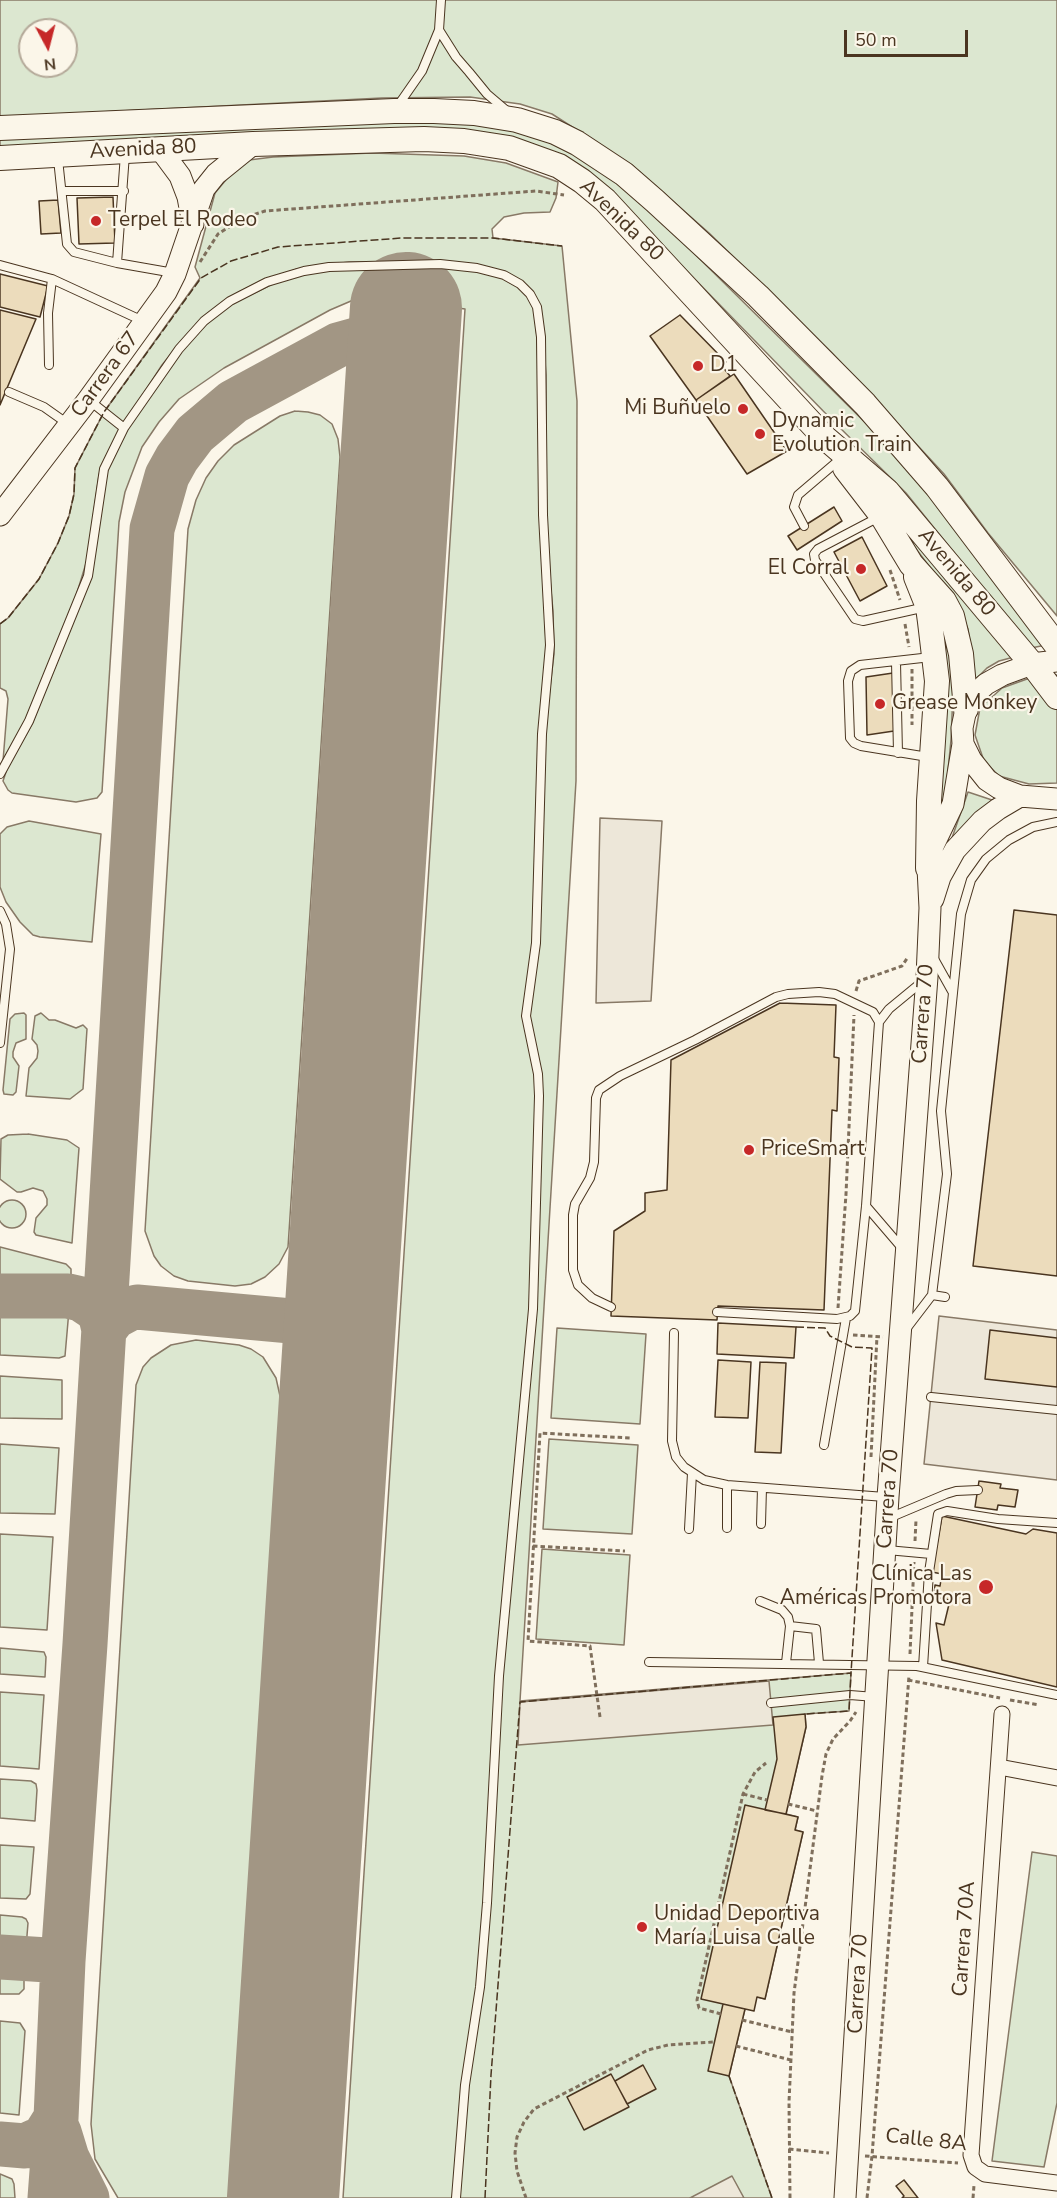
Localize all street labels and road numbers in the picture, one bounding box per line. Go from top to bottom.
street label: Avenida 80 [89,135,197,165]
street label: Avenida 80 [574,175,668,267]
street label: Carrera 67 [66,327,146,423]
street label: Avenida 80 [912,524,1000,622]
street label: Carrera 70 [908,963,940,1065]
street label: Carrera 70 [873,1448,905,1550]
street label: Carrera 70A [948,1881,982,1997]
street label: Carrera 70 [844,1933,874,2035]
street label: Calle 8A [884,2124,968,2158]

